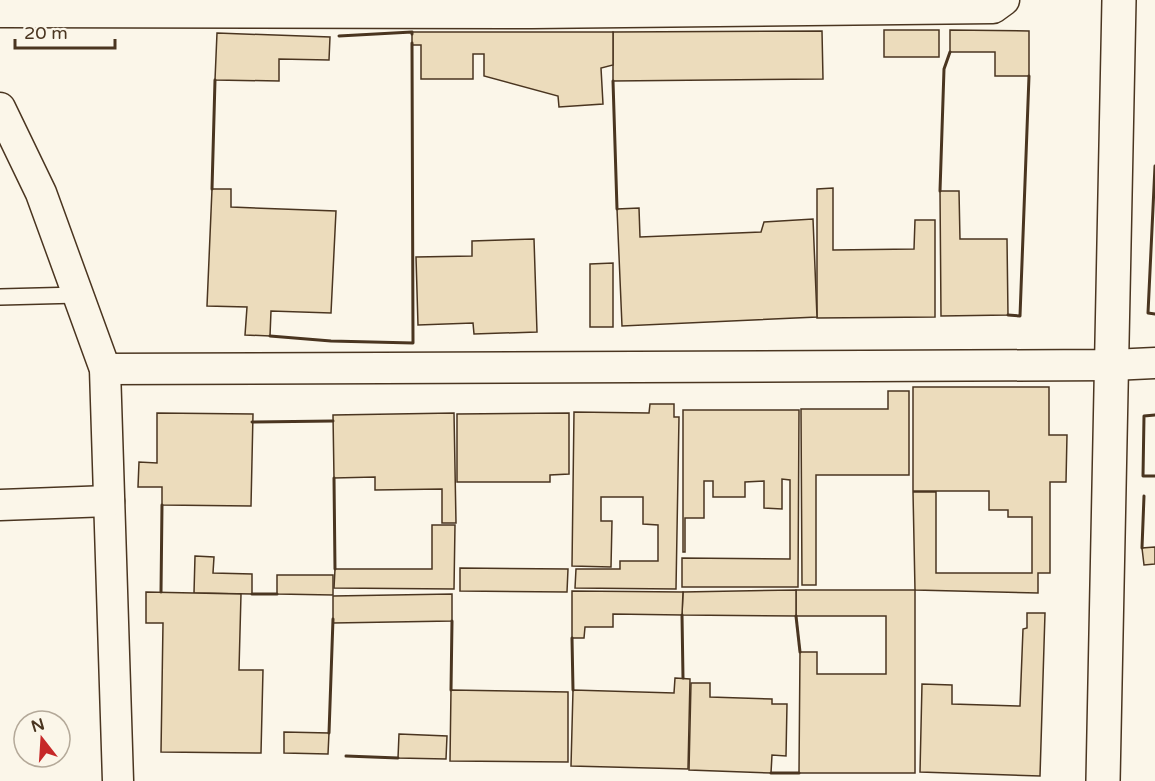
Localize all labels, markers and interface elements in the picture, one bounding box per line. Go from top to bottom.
scale bar [15,12,116,50]
text: 20 m [24,22,68,44]
north arrow [12,709,72,769]
text: N [29,714,47,737]

